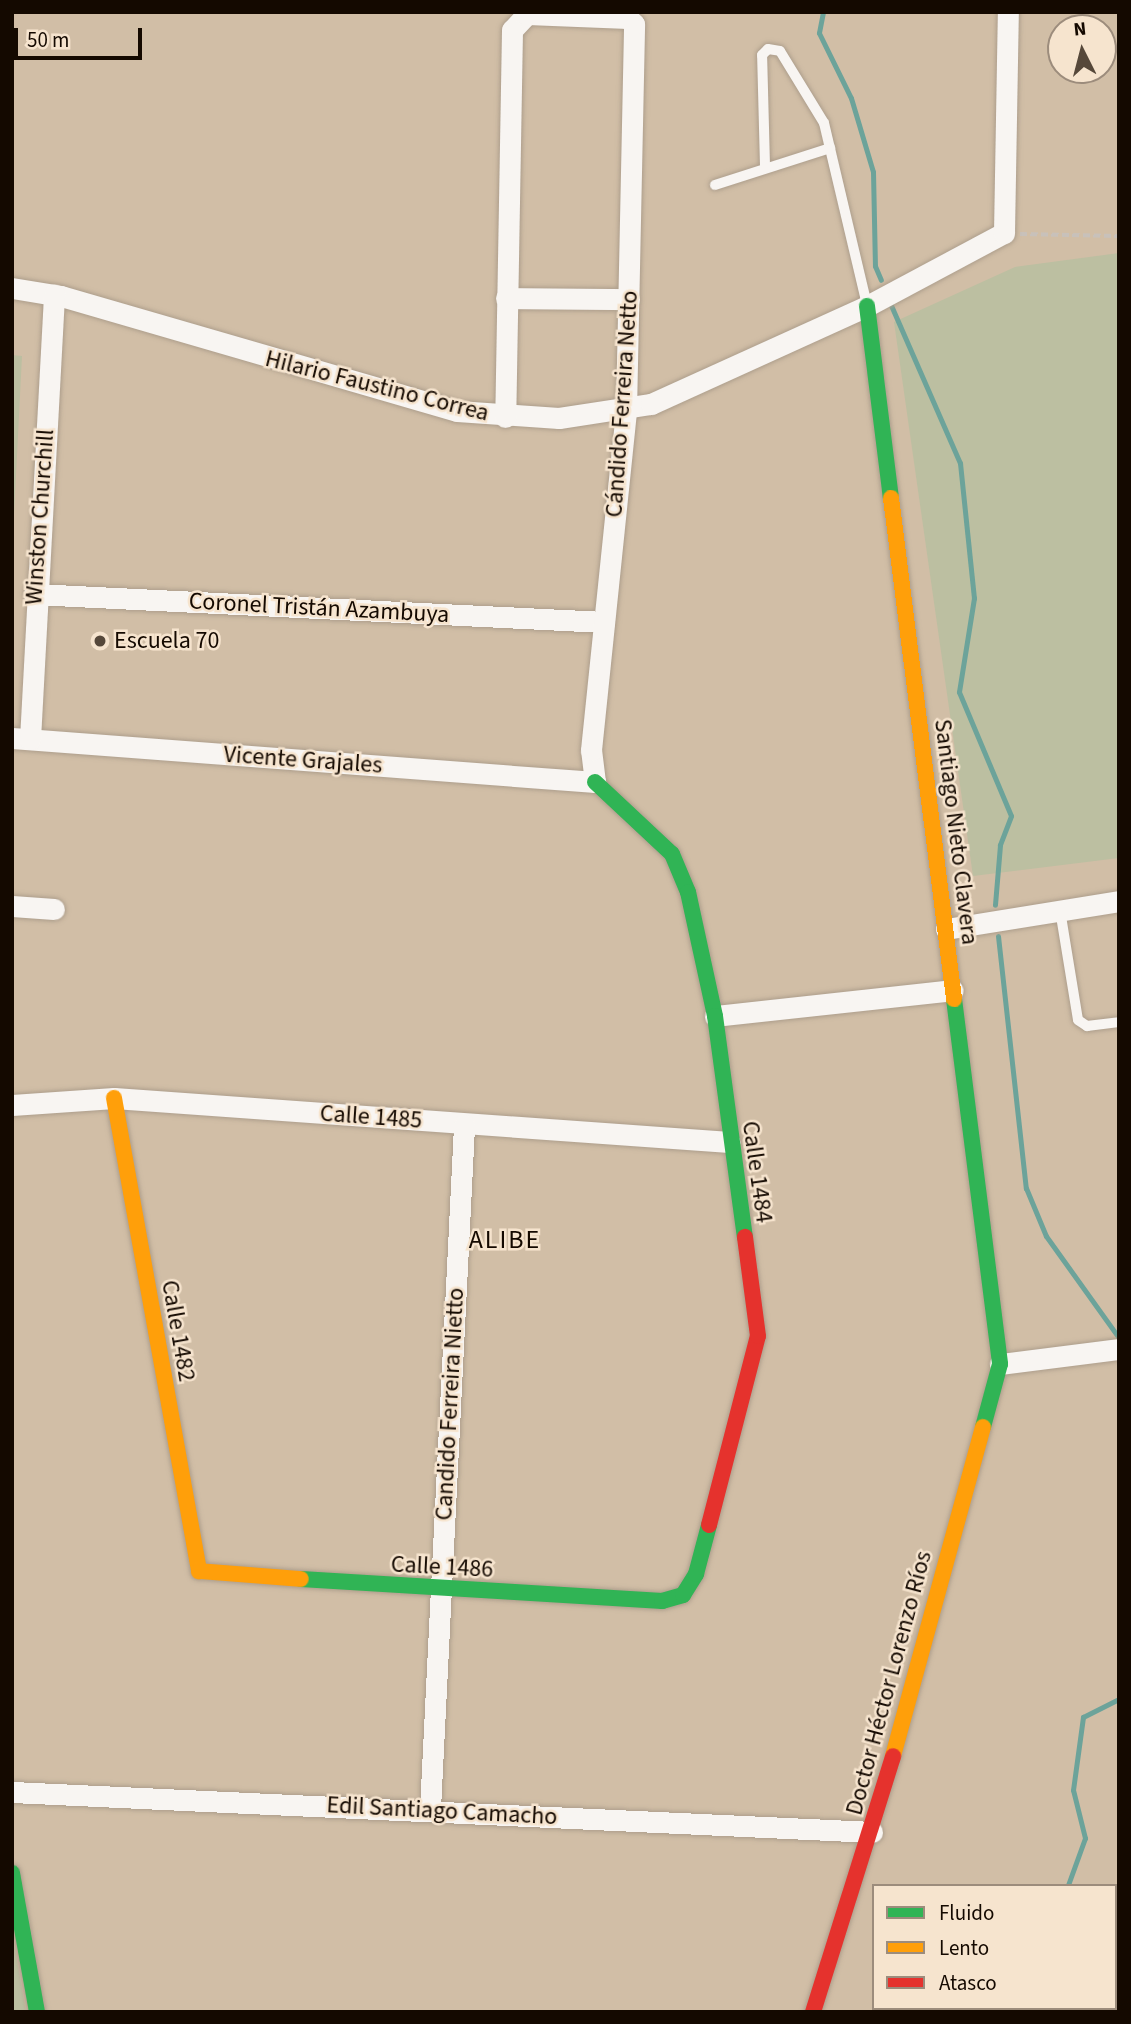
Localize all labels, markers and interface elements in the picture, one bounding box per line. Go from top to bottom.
scale bar [18,14,145,58]
north arrow [1047,14,1117,84]
text: N [1072,16,1088,44]
text: 50 m [27,25,69,55]
street label: Cándido Ferreira Netto [600,290,644,518]
street label: Hilario Faustino Correa [262,344,492,428]
street label: Winston Churchill [19,428,61,606]
street label: Coronel Tristán Azambuya [188,587,450,629]
place label: Escuela 70 [114,627,219,655]
marker: Escuela 70 [92,633,108,649]
street label: Santiago Nieto Clavera [928,717,984,947]
street label: Vicente Grajales [223,740,383,780]
street label: Calle 1485 [319,1099,423,1135]
street label: Calle 1484 [736,1119,778,1225]
district label: ALIBE [469,1224,541,1256]
street label: Calle 1482 [155,1278,201,1384]
street label: Candido Ferreira Nietto [430,1287,470,1521]
street label: Doctor Héctor Lorenzo Ríos [840,1548,938,1818]
street label: Calle 1486 [390,1550,494,1584]
street label: Edil Santiago Camacho [326,1791,558,1831]
legend [872,1884,1117,2010]
text: Fluido [939,1898,994,1928]
text: Lento [939,1933,989,1963]
text: Atasco [939,1968,997,1998]

